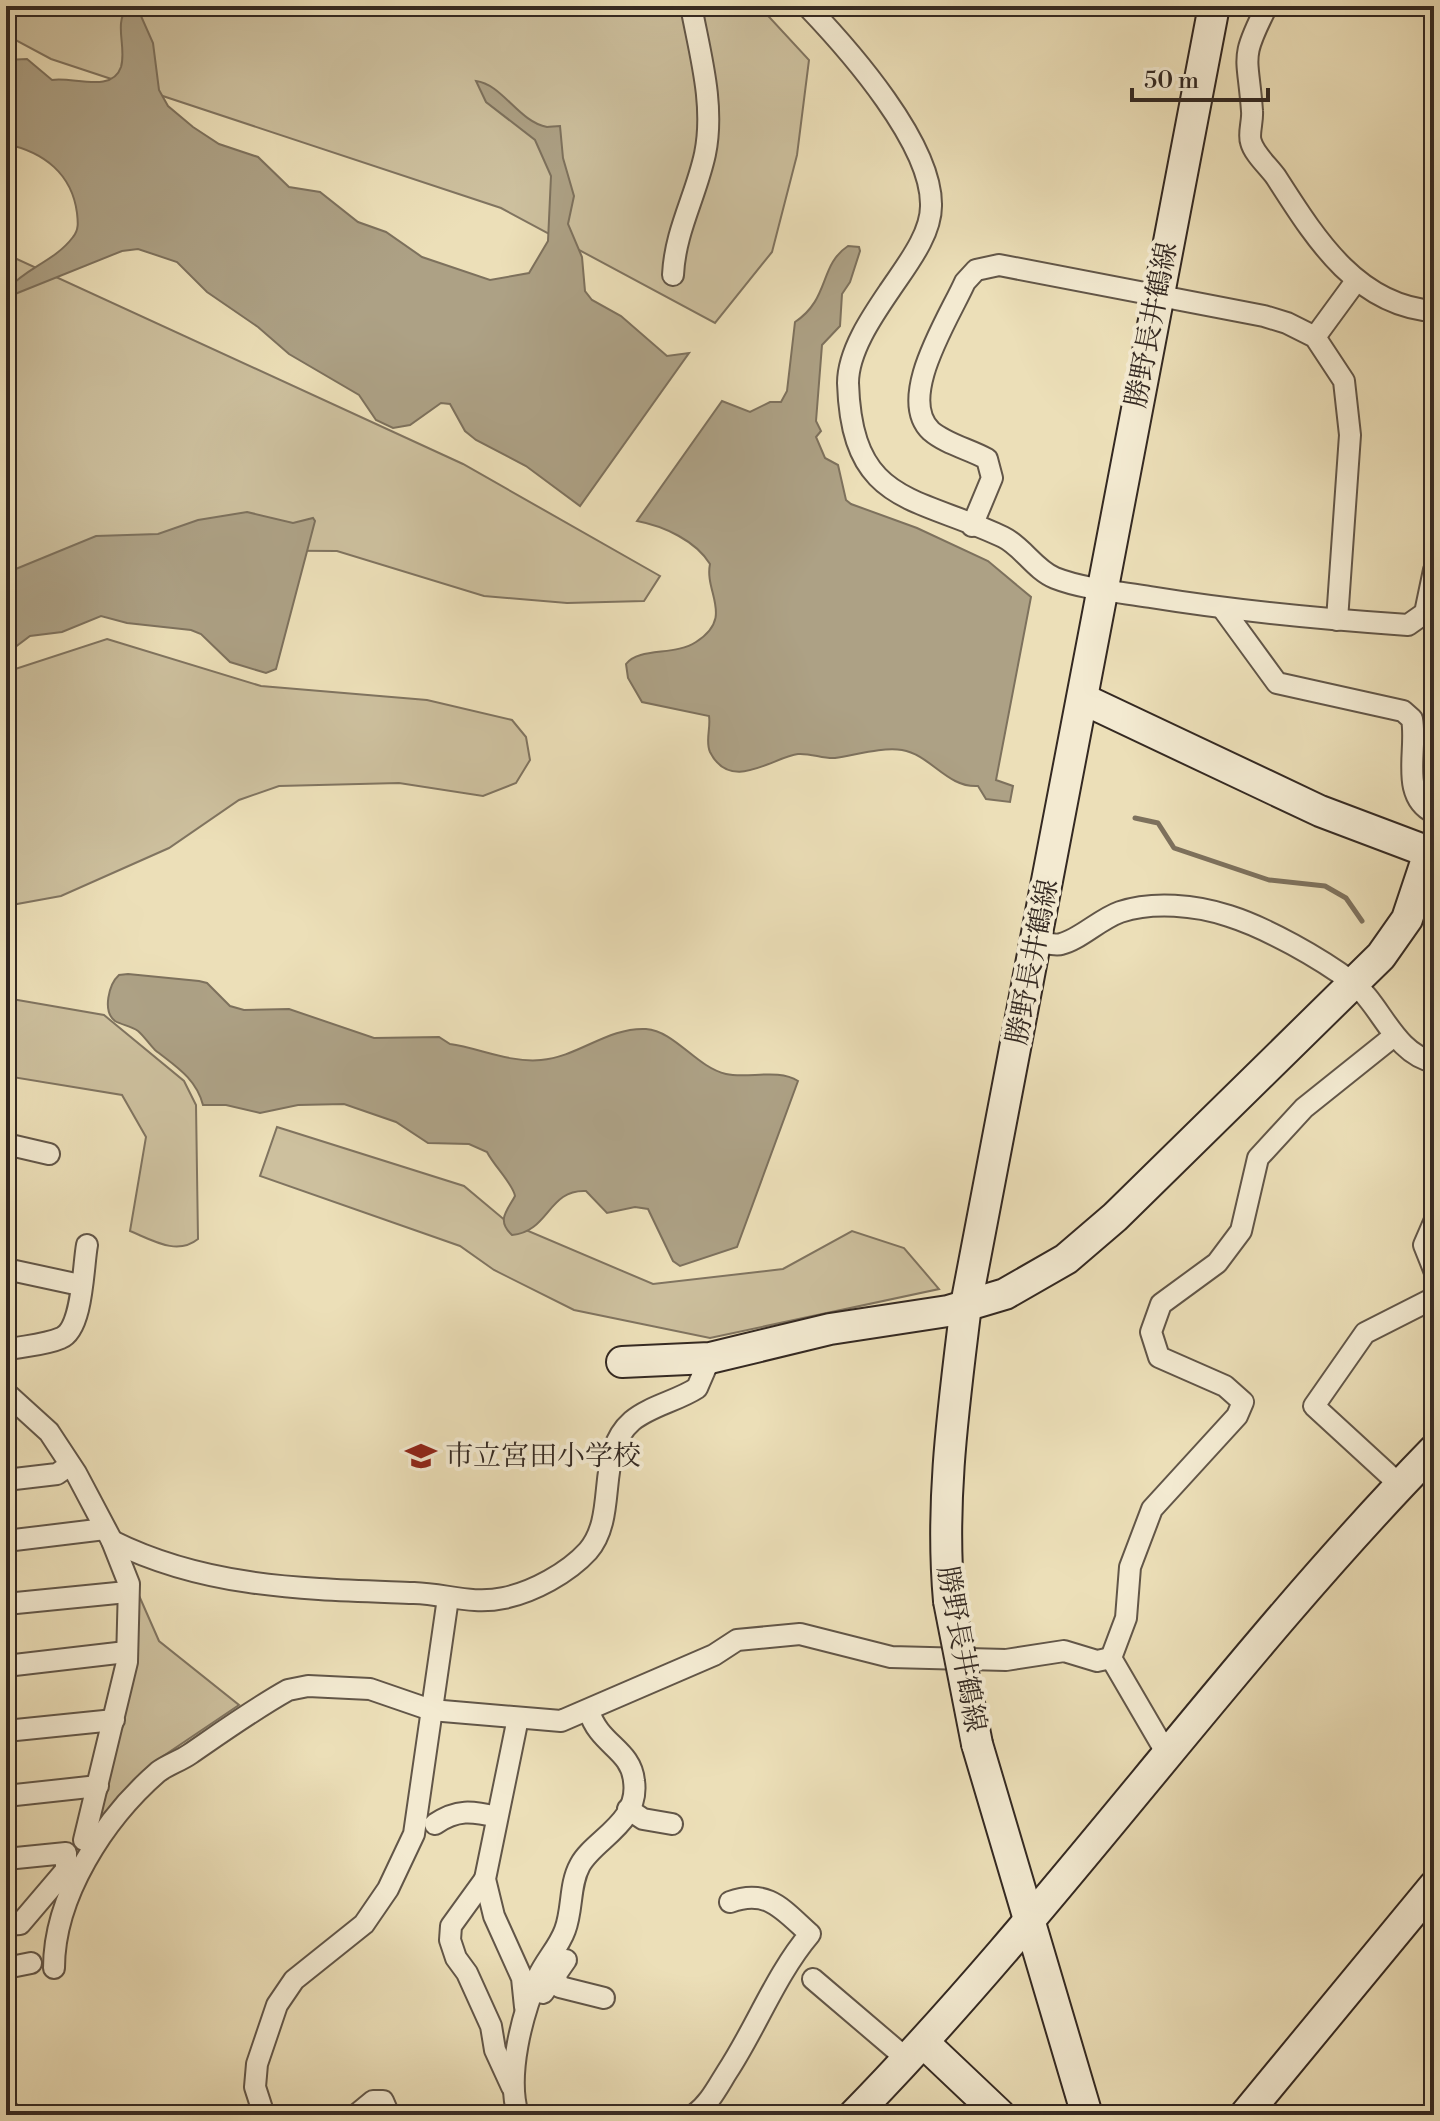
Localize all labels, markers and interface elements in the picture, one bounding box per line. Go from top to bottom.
scale bar [1132,52,1268,102]
text: 50 m [1144,66,1199,96]
street label: 勝野長井鶴線 [1119,239,1185,411]
street label: 勝野長井鶴線 [1000,876,1066,1048]
school or university icon: 市立宮田小学校 [404,1439,438,1473]
place label: 市立宮田小学校 [445,1439,641,1474]
street label: 勝野長井鶴線 [929,1563,993,1735]

